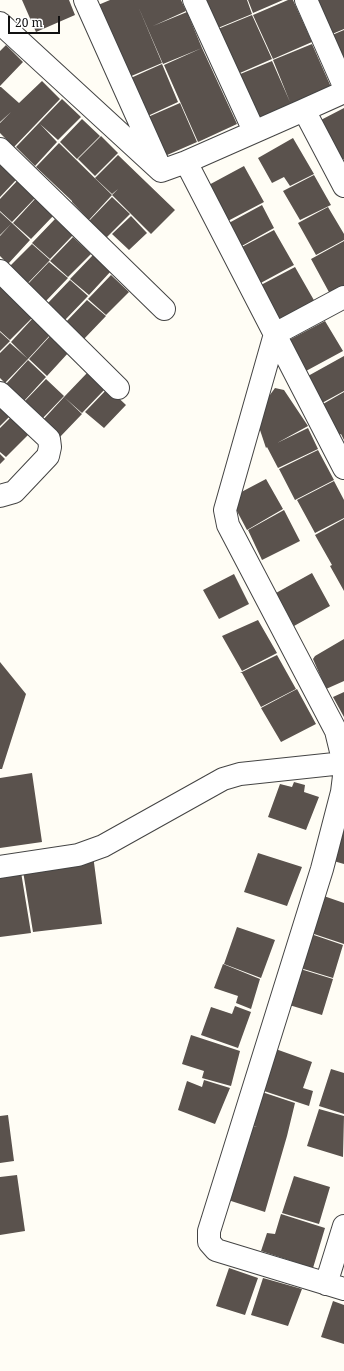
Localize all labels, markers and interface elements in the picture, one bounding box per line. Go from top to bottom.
scale bar [10,8,62,34]
text: 20 m [15,14,43,31]

